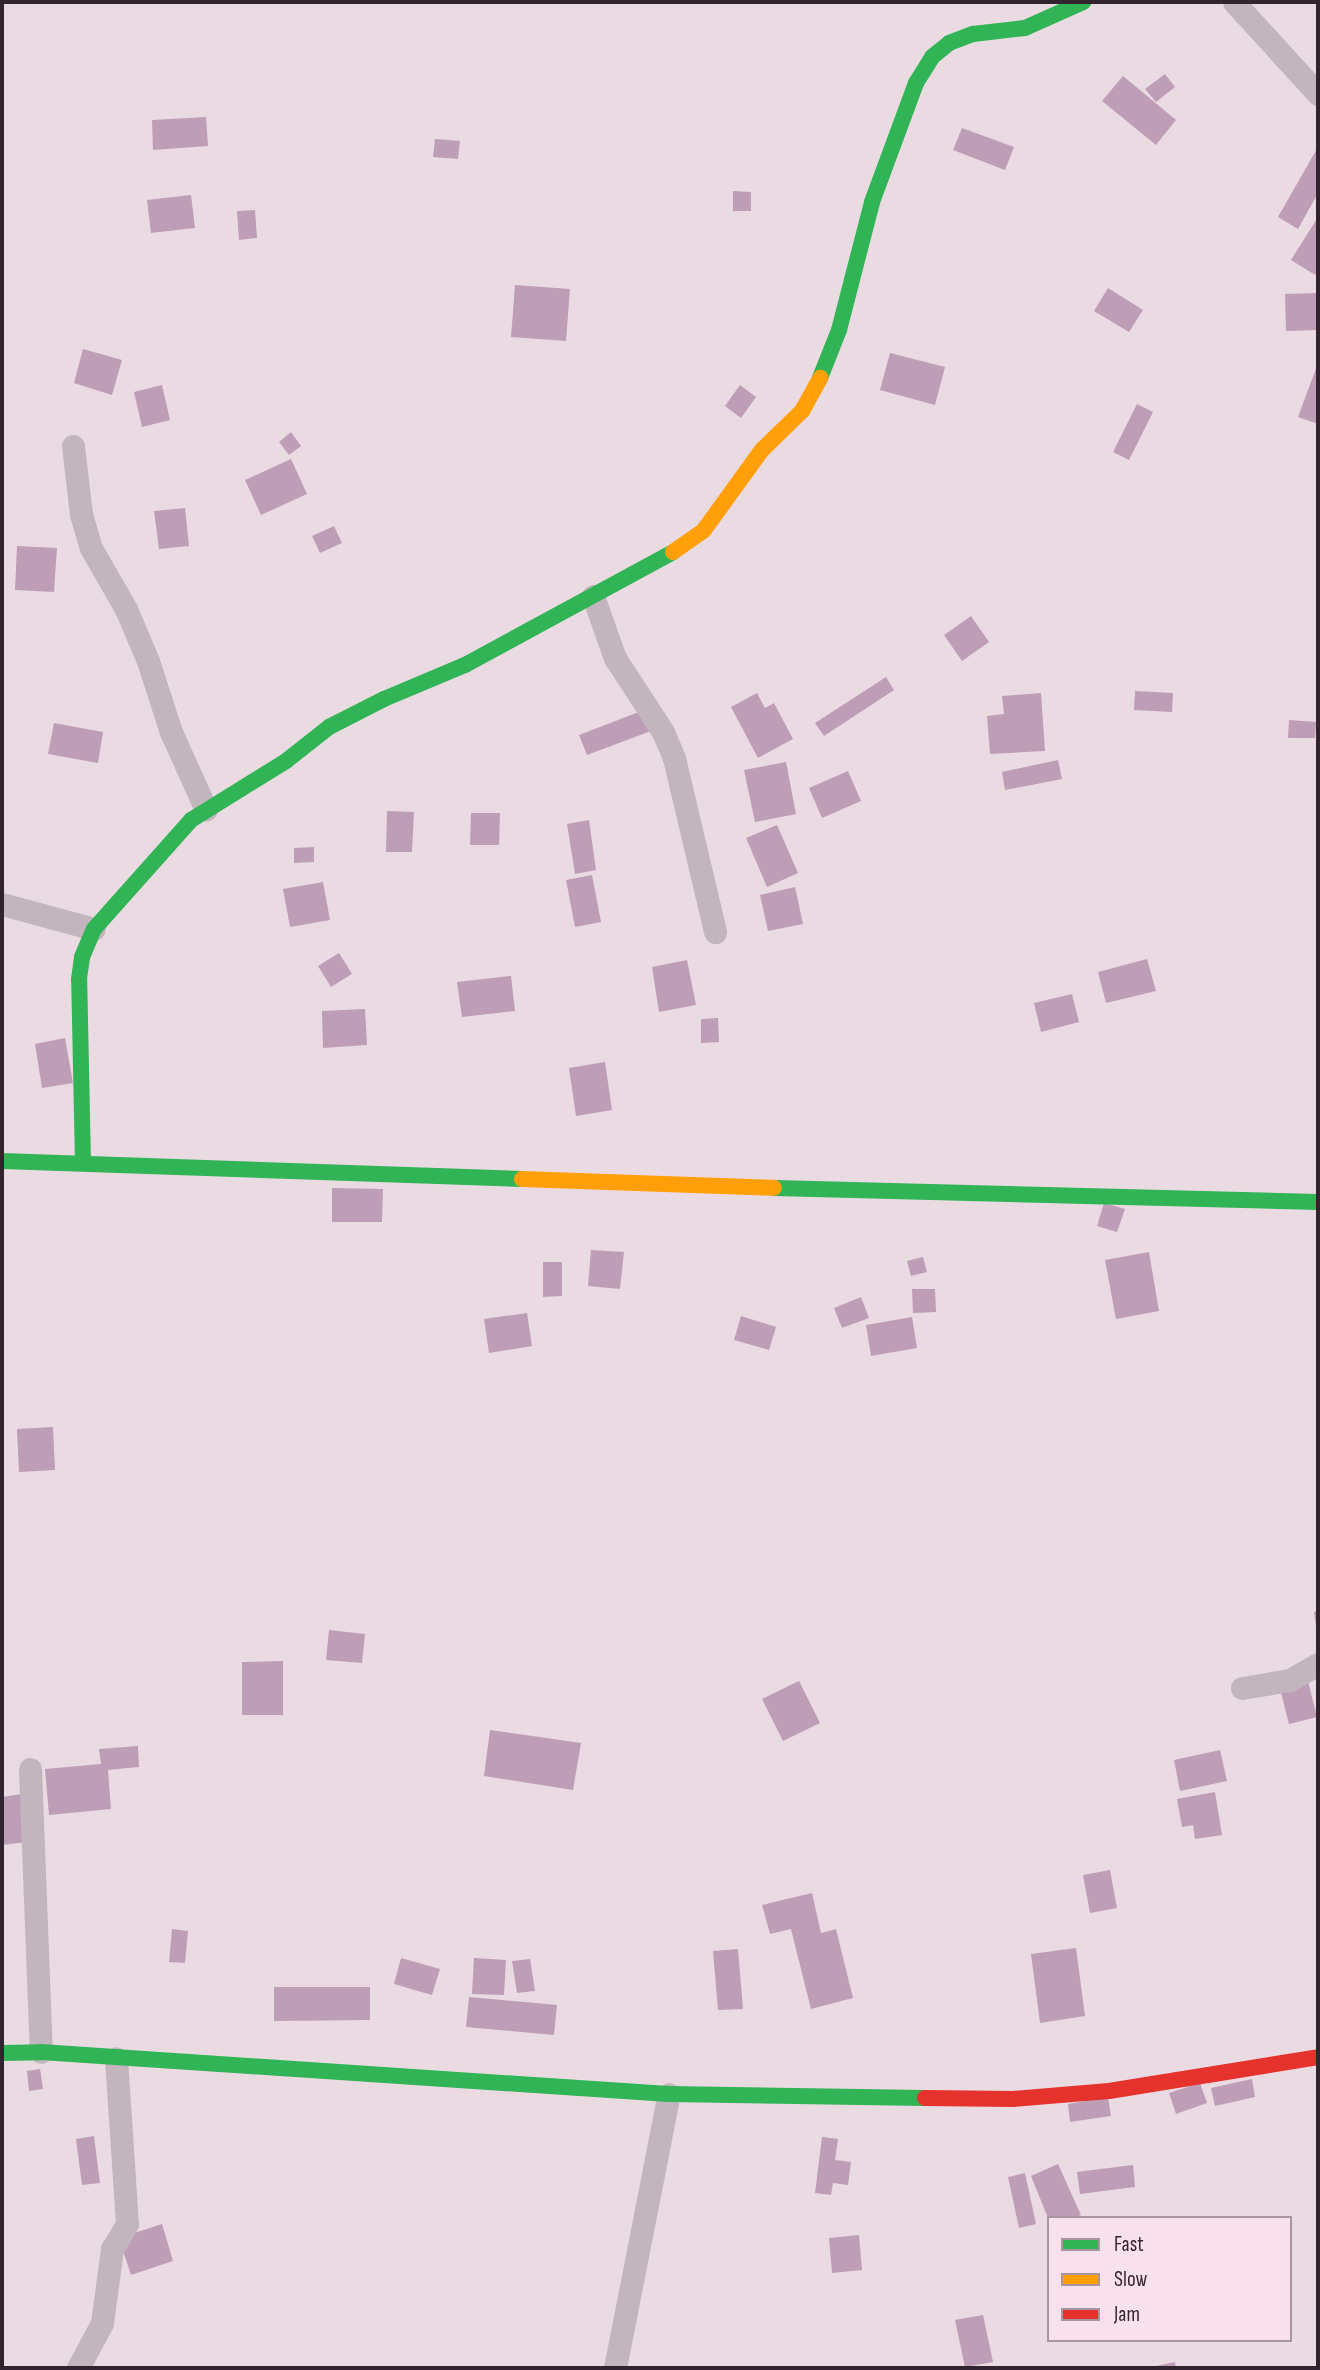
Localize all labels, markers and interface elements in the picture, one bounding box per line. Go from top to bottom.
legend [1047,2216,1292,2342]
text: Fast [1114,2232,1144,2257]
text: Slow [1114,2267,1147,2292]
text: Jam [1114,2302,1140,2327]

